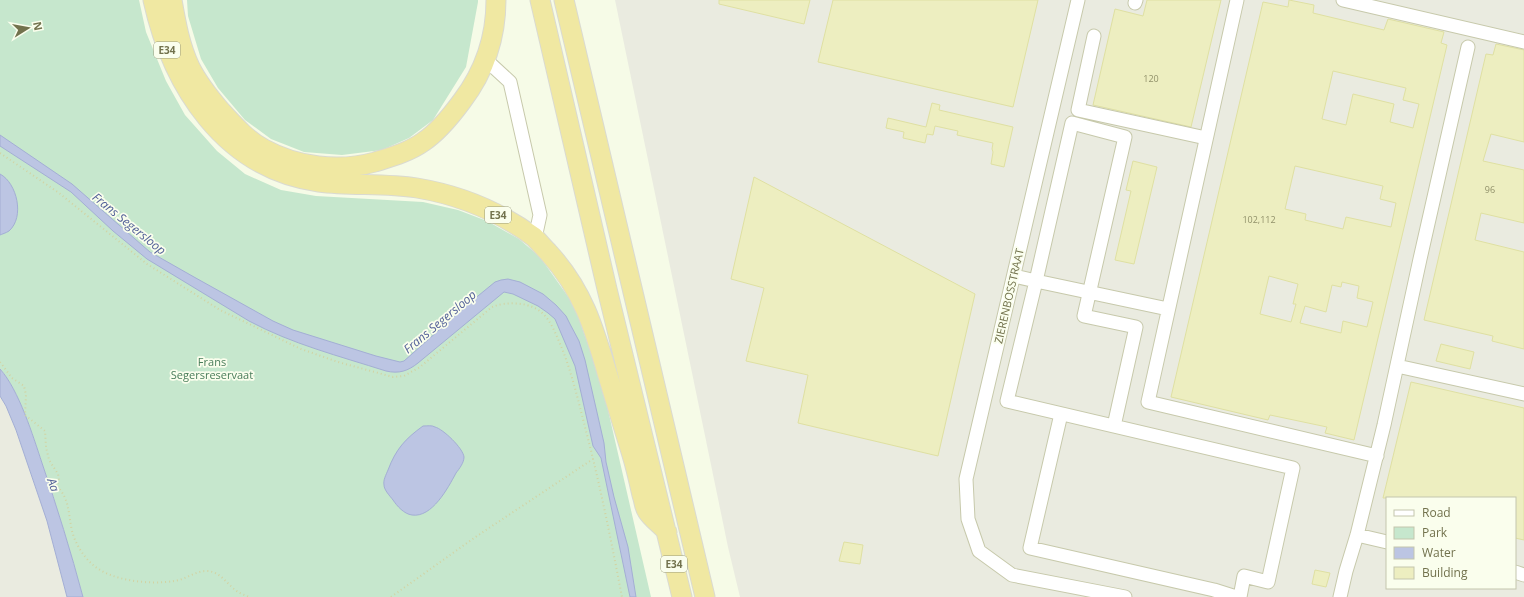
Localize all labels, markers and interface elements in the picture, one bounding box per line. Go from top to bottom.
north arrow [8,8,48,48]
text: N [30,20,47,32]
road number: E34 [154,42,180,58]
house number: 120 [1143,72,1159,85]
house number: 96 [1485,183,1495,196]
water label: Frans Segersloop [89,189,170,259]
road number: E34 [485,207,511,223]
house number: 102,112 [1242,213,1276,226]
street label: ZIERENBOSSTRAAT [990,247,1027,345]
water label: Frans Segersloop [400,286,480,357]
park label: Frans Segersreservaat [171,354,253,382]
water label: Aa [43,475,64,494]
legend [1386,497,1516,589]
text: Road [1422,504,1451,521]
text: Park [1422,524,1448,541]
text: Water [1422,544,1456,561]
road number: E34 [661,556,687,572]
text: Building [1422,564,1468,581]

